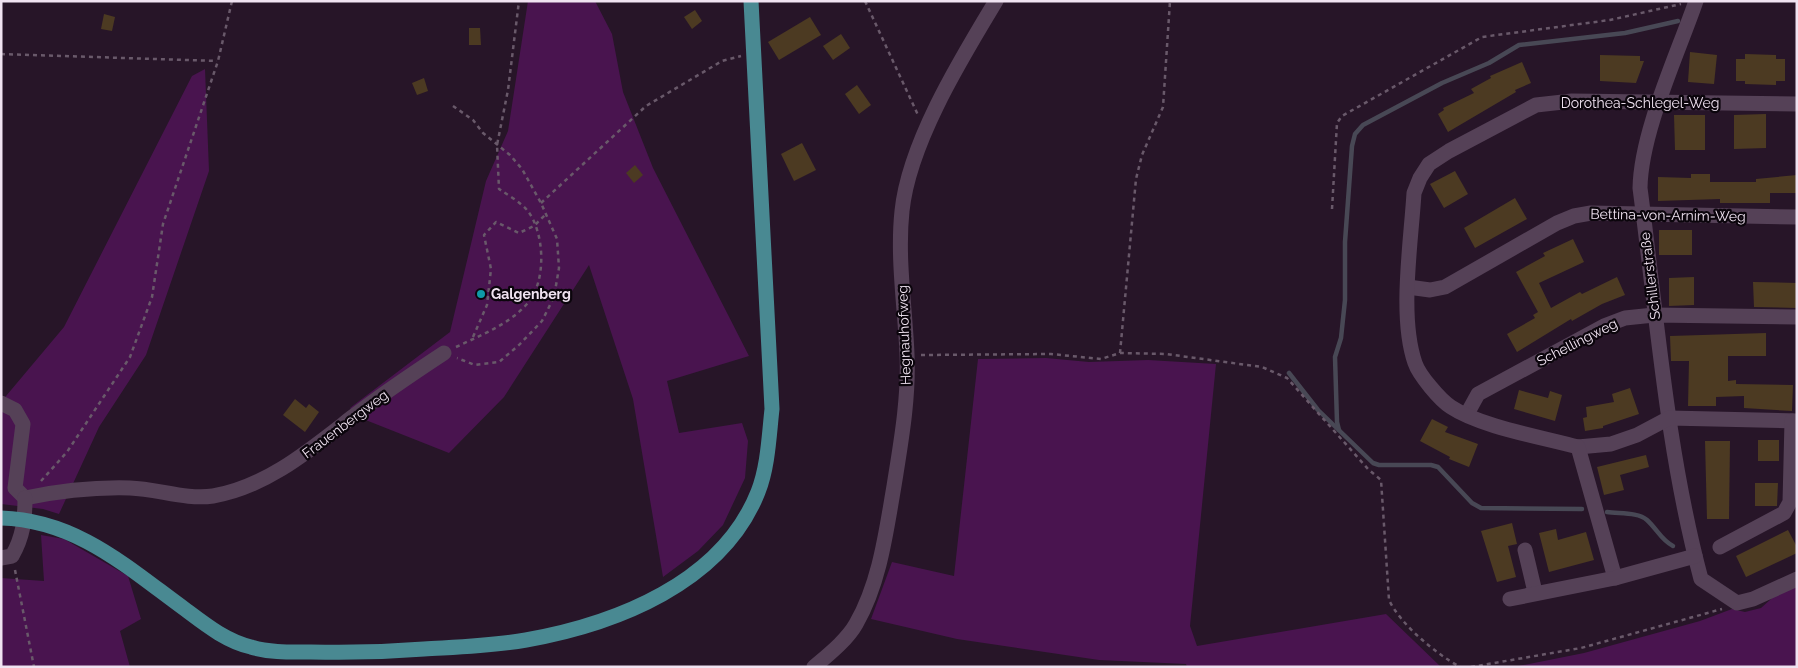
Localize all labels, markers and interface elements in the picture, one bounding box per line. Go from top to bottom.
street label: Dorothea-Schlegel-Weg [1561,95,1719,111]
street label: Bettina-von-Arnim-Weg [1590,206,1746,224]
street label: Schillerstraße [1637,231,1663,321]
street label: Hegnauhofweg [894,285,914,385]
place label: Galgenberg [491,286,571,302]
marker: Galgenberg [475,288,487,300]
street label: Schellingweg [1534,315,1620,369]
street label: Frauenbergweg [299,387,391,461]

